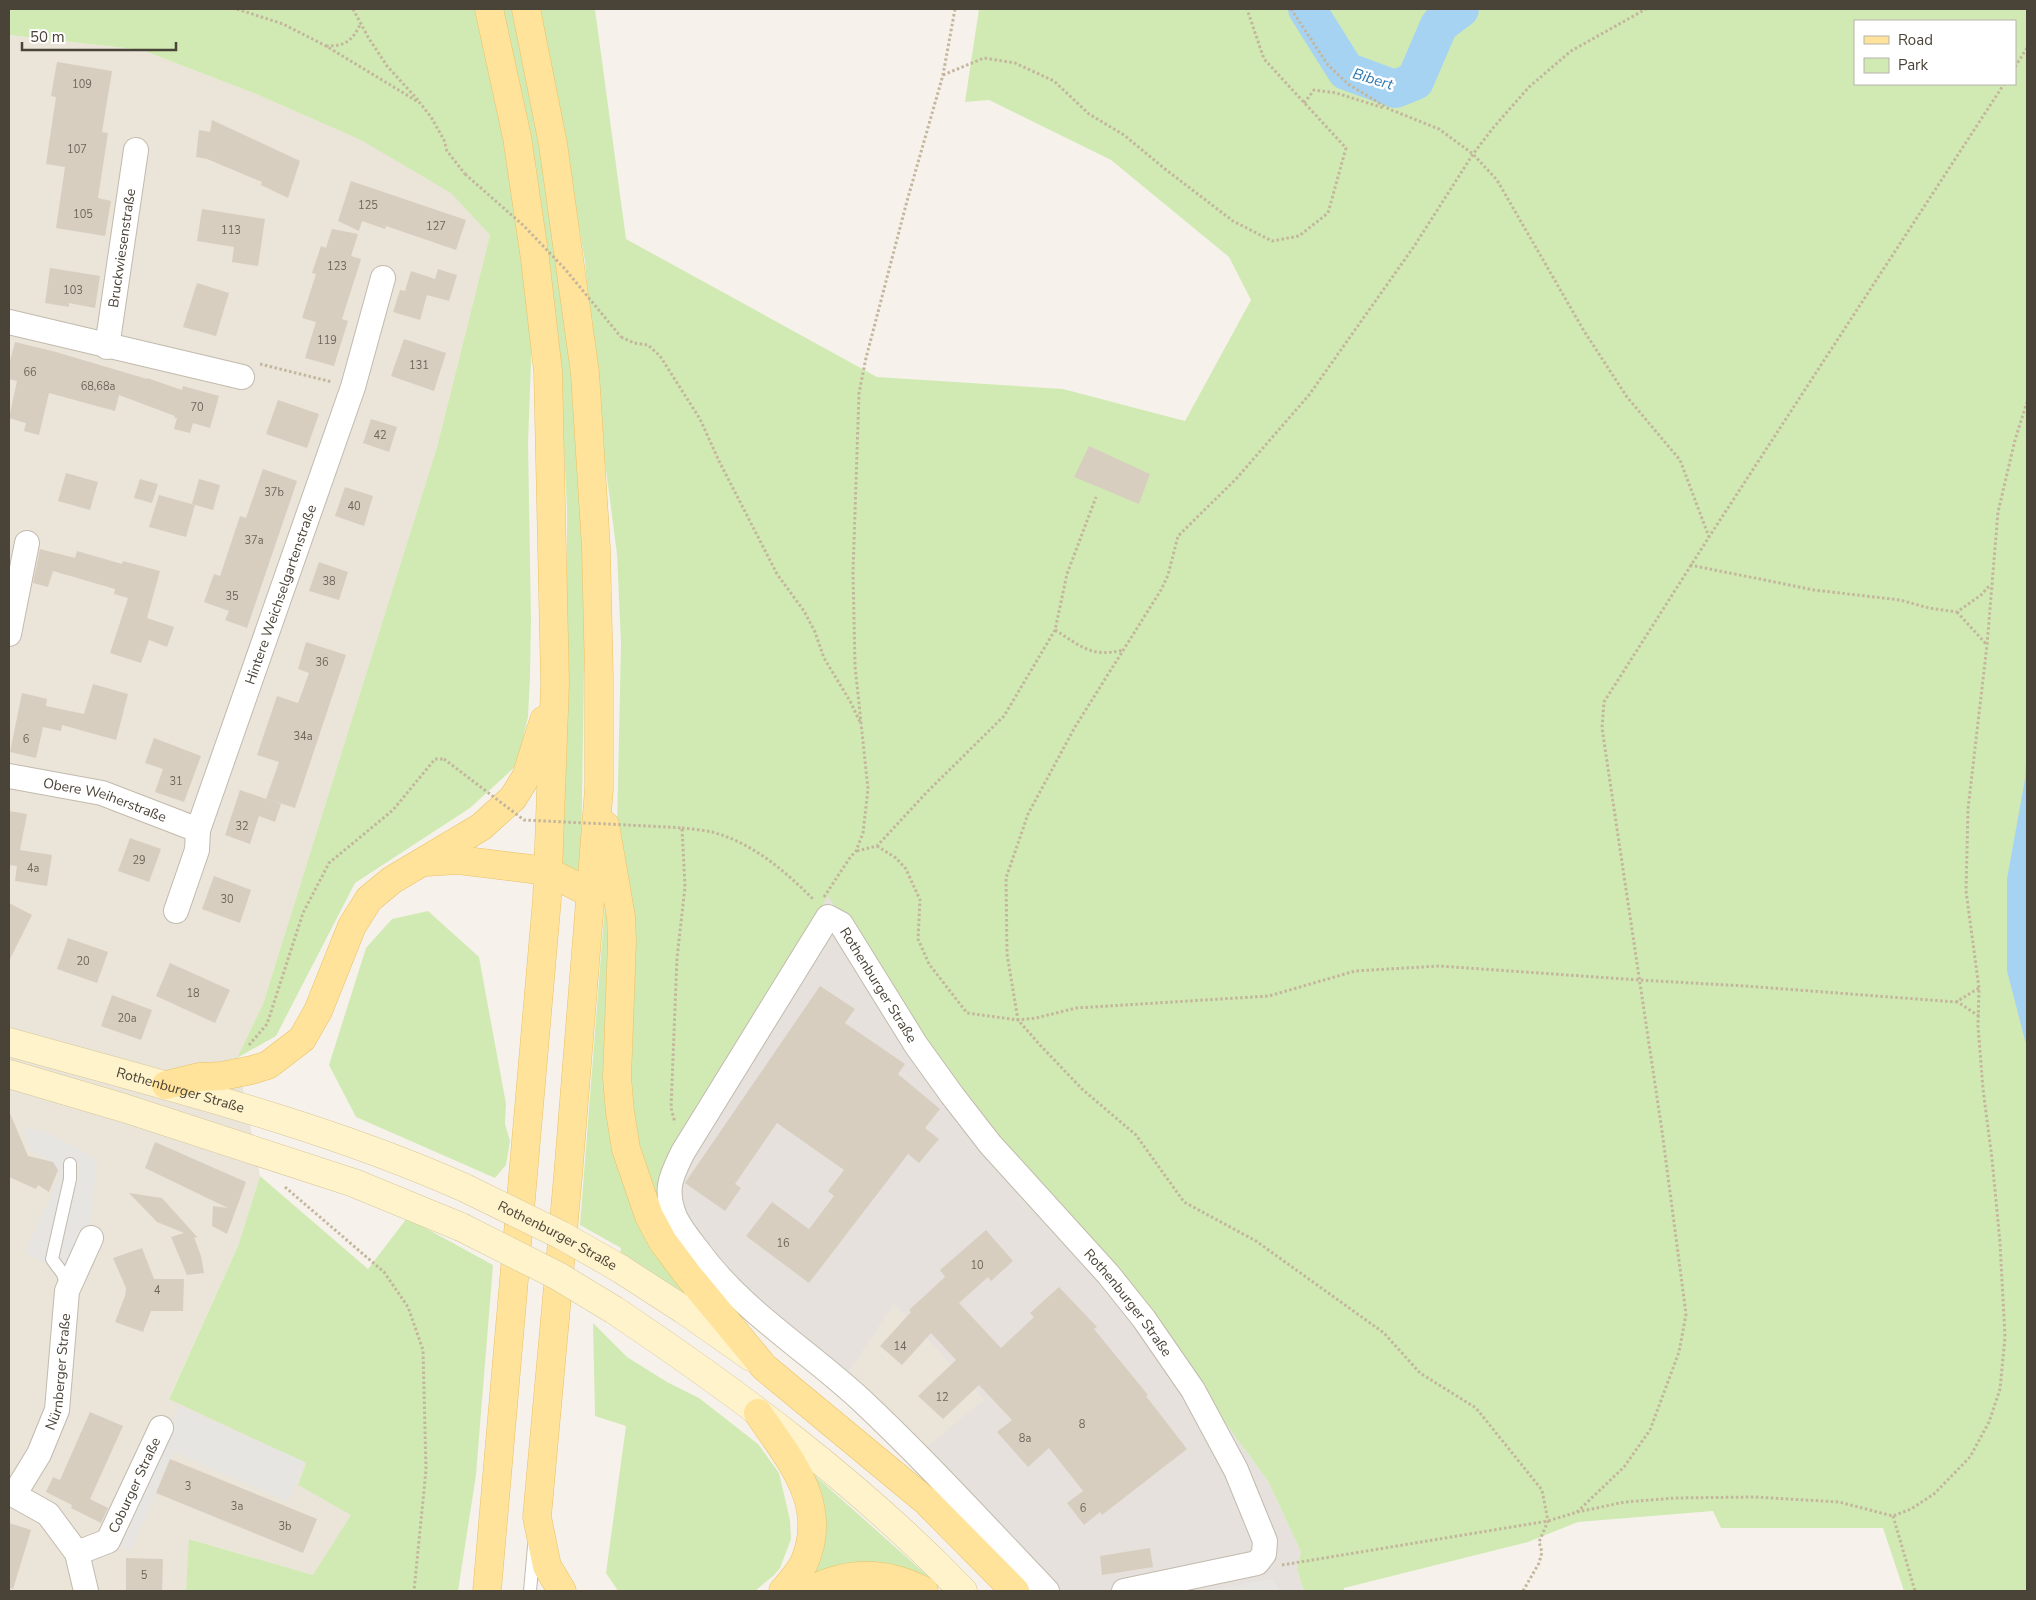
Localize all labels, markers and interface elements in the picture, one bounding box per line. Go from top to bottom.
scale bar [22,20,176,52]
legend [1854,20,2016,85]
text: 50 m [30,27,65,47]
text: Road [1898,30,1933,50]
text: Park [1898,55,1928,75]
water label: Bibert [1350,63,1396,95]
house number: 109 [72,77,92,92]
house number: 107 [67,142,87,157]
street label: Bruckwiesenstraße [104,187,140,309]
house number: 125 [358,198,378,213]
house number: 105 [73,207,93,222]
house number: 127 [426,219,446,234]
house number: 113 [221,223,241,238]
house number: 123 [327,259,347,274]
house number: 103 [63,283,83,298]
house number: 119 [317,333,337,348]
house number: 131 [409,358,429,373]
house number: 66 [23,365,37,380]
house number: 68,68a [81,379,116,394]
house number: 70 [190,400,204,415]
house number: 42 [373,428,387,443]
house number: 37b [264,485,284,500]
house number: 40 [347,499,361,514]
street label: Hintere Weichselgartenstraße [241,502,321,687]
house number: 37a [244,533,264,548]
house number: 38 [322,574,336,589]
house number: 35 [225,589,239,604]
house number: 36 [315,655,329,670]
house number: 34a [293,729,313,744]
house number: 6 [23,732,30,747]
street label: Obere Weiherstraße [42,773,169,827]
house number: 31 [169,774,183,789]
house number: 32 [235,819,249,834]
house number: 29 [132,853,146,868]
house number: 4a [27,861,39,876]
house number: 30 [220,892,234,907]
street label: Rothenburger Straße [835,924,921,1046]
house number: 20 [76,954,90,969]
house number: 18 [186,986,200,1001]
house number: 20a [117,1011,137,1026]
street label: Rothenburger Straße [114,1063,247,1118]
street label: Rothenburger Straße [495,1197,620,1275]
house number: 16 [776,1236,790,1251]
street label: Rothenburger Straße [1080,1245,1176,1361]
house number: 10 [970,1258,984,1273]
house number: 4 [154,1283,161,1298]
street label: Nürnberger Straße [41,1313,75,1433]
house number: 14 [893,1339,907,1354]
house number: 12 [935,1390,949,1405]
house number: 8 [1079,1417,1086,1432]
house number: 8a [1019,1431,1031,1446]
street label: Coburger Straße [104,1434,165,1536]
house number: 3 [185,1479,191,1494]
house number: 3a [231,1499,243,1514]
house number: 6 [1080,1501,1087,1516]
house number: 3b [278,1519,292,1534]
house number: 5 [141,1568,148,1583]

